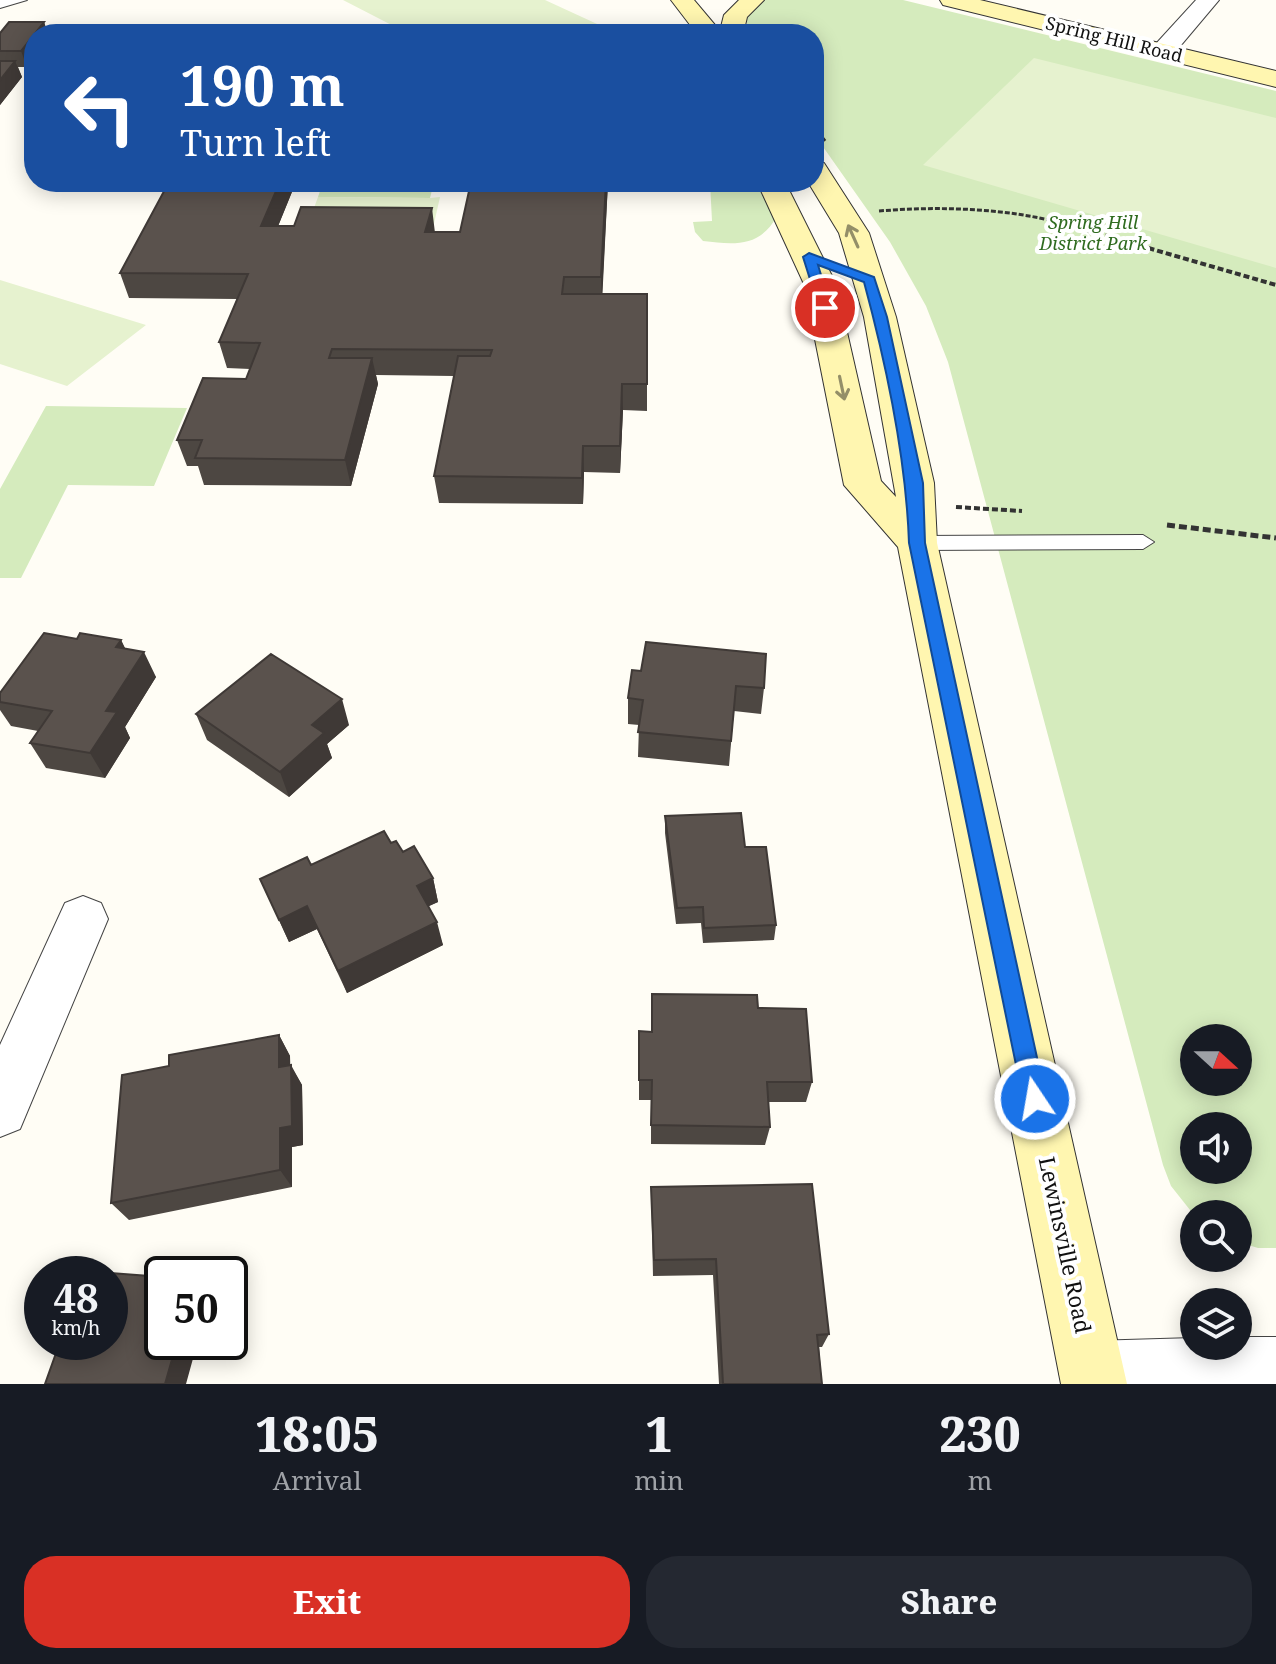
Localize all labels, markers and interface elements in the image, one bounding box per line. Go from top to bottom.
street label: Spring Hill Road [1043,10,1185,68]
text: 190 m [180,46,345,122]
icon: left [48,56,152,160]
text: Turn left [180,118,331,167]
park label: Spring Hill District Park [1038,210,1148,255]
one-way arrow [845,224,860,249]
pin [791,274,859,342]
icon: arrive [803,286,847,330]
one-way arrow [835,374,850,400]
north arrow [1180,1024,1252,1096]
map controls [1180,1024,1252,1360]
position arrow [993,1057,1077,1141]
button: sound [1180,1112,1252,1184]
street label: Lewinsville Road [1033,1154,1099,1336]
button: search [1180,1200,1252,1272]
speed limit sign: 50 [144,1256,248,1360]
text: 48 [53,1270,99,1325]
button: layers [1180,1288,1252,1360]
text: km/h [51,1314,101,1341]
text: 18:05 [255,1401,379,1466]
text: 1 [645,1401,673,1466]
text: 230 [939,1401,1021,1466]
text: Arrival [273,1462,362,1498]
text: min [634,1462,684,1498]
text: m [968,1462,992,1498]
button: Exit [24,1556,630,1648]
button: Share [646,1556,1252,1648]

